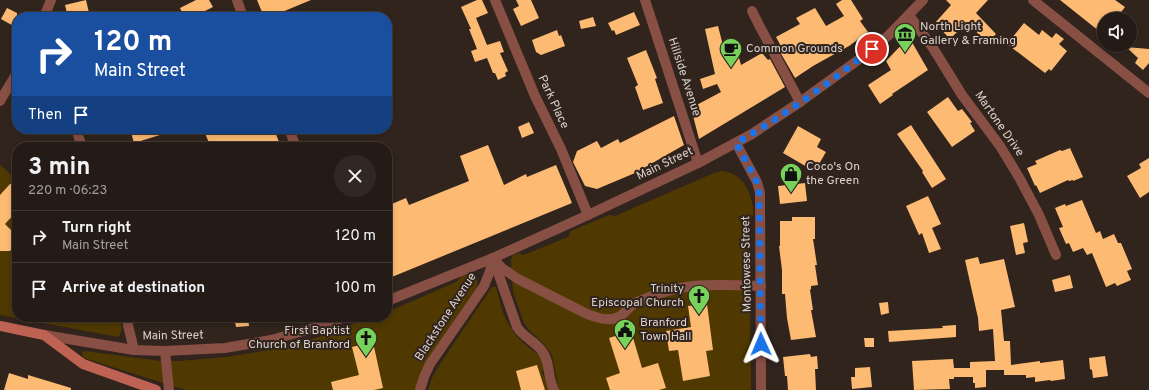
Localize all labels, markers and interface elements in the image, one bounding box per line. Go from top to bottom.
map controls [1097,12,1137,52]
button: sound [1097,12,1137,52]
place label: North Light Gallery & Framing [920,19,1016,49]
museum icon: North Light Gallery & Framing [892,21,918,54]
text: 120 m [94,25,172,61]
icon: right [28,28,80,80]
pin [855,32,889,66]
street label: Hillside Avenue [664,35,704,119]
cafe icon: Common Grounds [718,36,744,69]
icon: arrive [861,38,883,60]
place label: Common Grounds [746,41,843,57]
text: Main Street [94,60,186,83]
street label: Park Place [534,73,572,131]
street label: Martone Drive [971,88,1027,160]
icon: arrive [70,104,92,126]
text: Then [28,106,62,125]
street label: Main Street [634,143,696,185]
text: 3 min [28,153,90,183]
button: close [334,155,376,197]
place label: Coco's On the Green [806,159,860,189]
shop icon: Coco's On the Green [778,161,804,194]
text: 220 m · 06:23 [28,183,107,199]
street label: Montowese Street [738,216,756,312]
text: Turn right [62,219,131,238]
icon: right [28,226,50,248]
text: 120 m [335,227,376,246]
text: Main Street [62,238,128,254]
street label: Blackstone Avenue [411,270,481,364]
icon: arrive [28,278,50,300]
text: Arrive at destination [62,279,205,298]
text: 100 m [335,279,376,298]
place label: Trinity Episcopal Church [591,281,684,311]
church icon: Trinity Episcopal Church [686,283,712,316]
place label: Branford Town Hall [640,315,691,345]
public building icon: Branford Town Hall [612,317,638,350]
place label: First Baptist Church of Branford [248,323,350,353]
position arrow [740,323,782,365]
church icon: First Baptist Church of Branford [353,325,379,358]
street label: Main Street [142,327,204,345]

